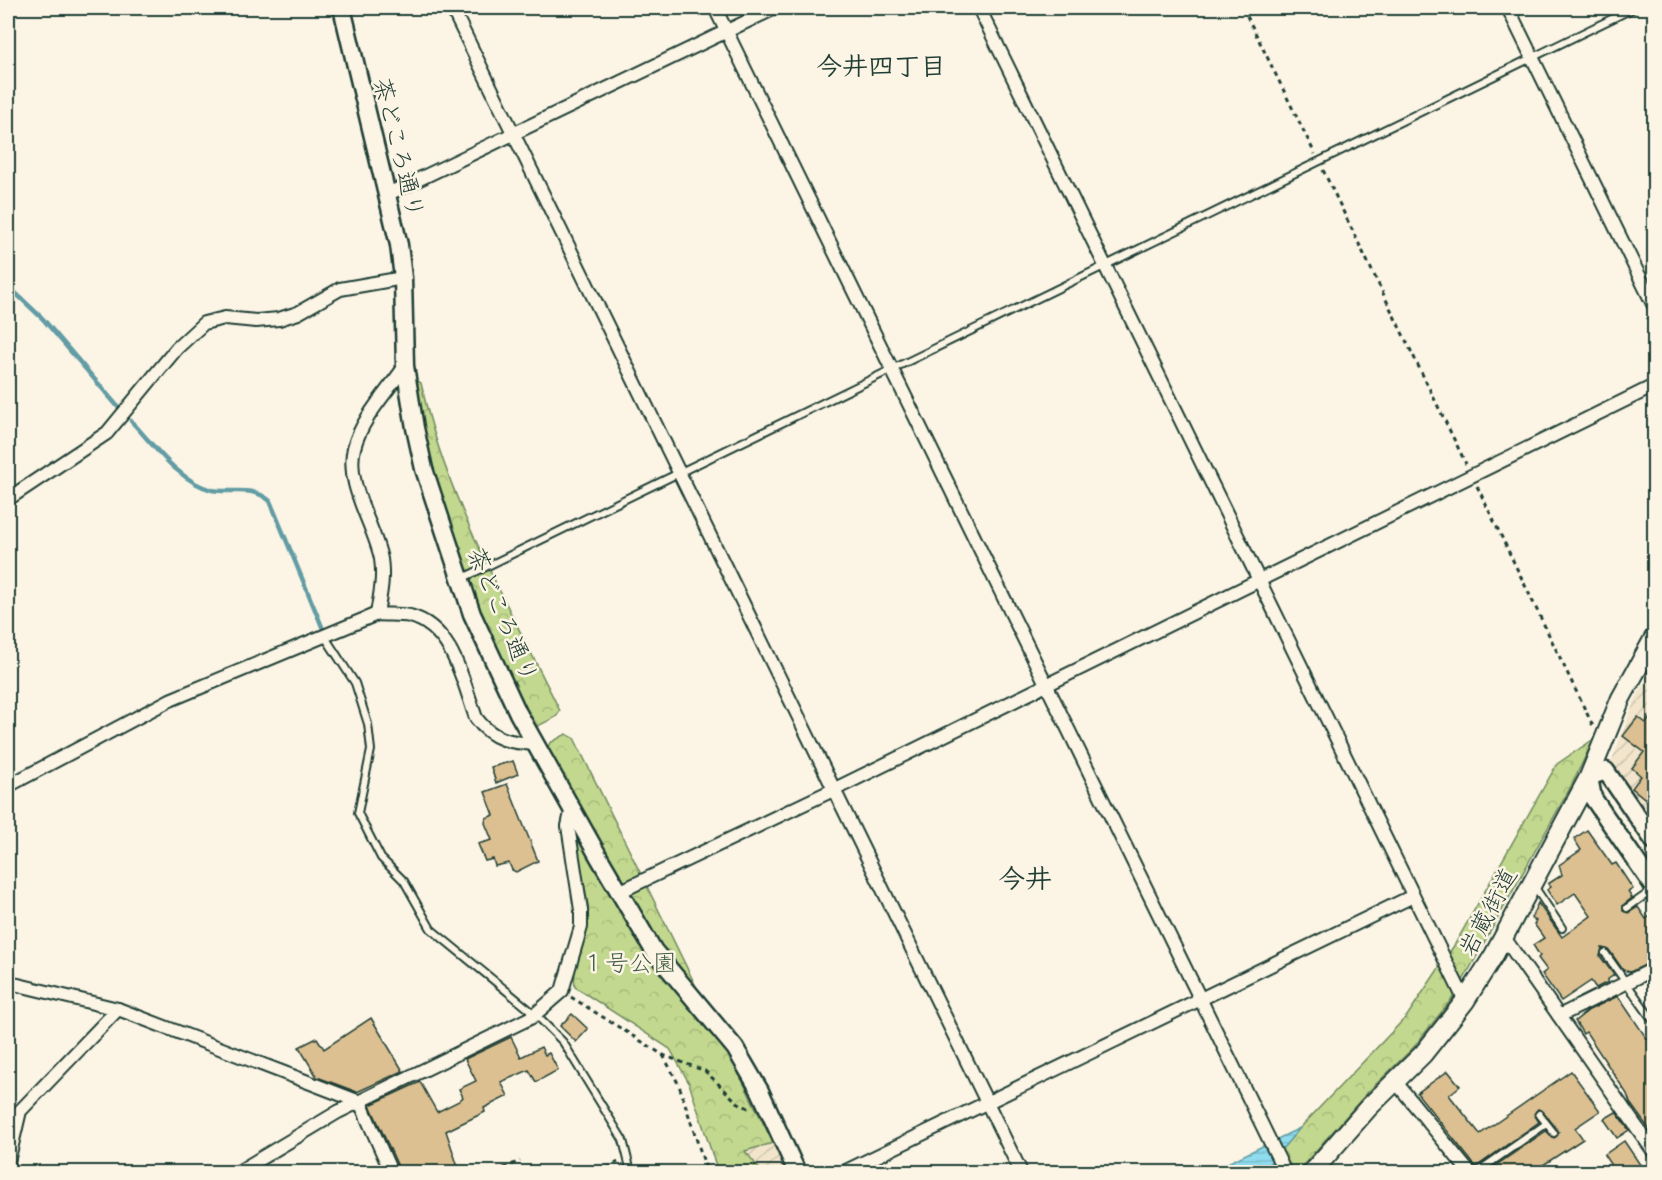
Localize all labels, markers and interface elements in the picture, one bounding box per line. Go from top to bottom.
district label: 今井四丁目 [816,50,946,83]
street label: 茶どころ通り [367,75,431,221]
street label: 茶どころ通り [461,543,545,687]
district label: 今井 [998,862,1052,896]
street label: 岩蔵街道 [1452,863,1524,961]
park label: １号公園 [581,948,677,978]

